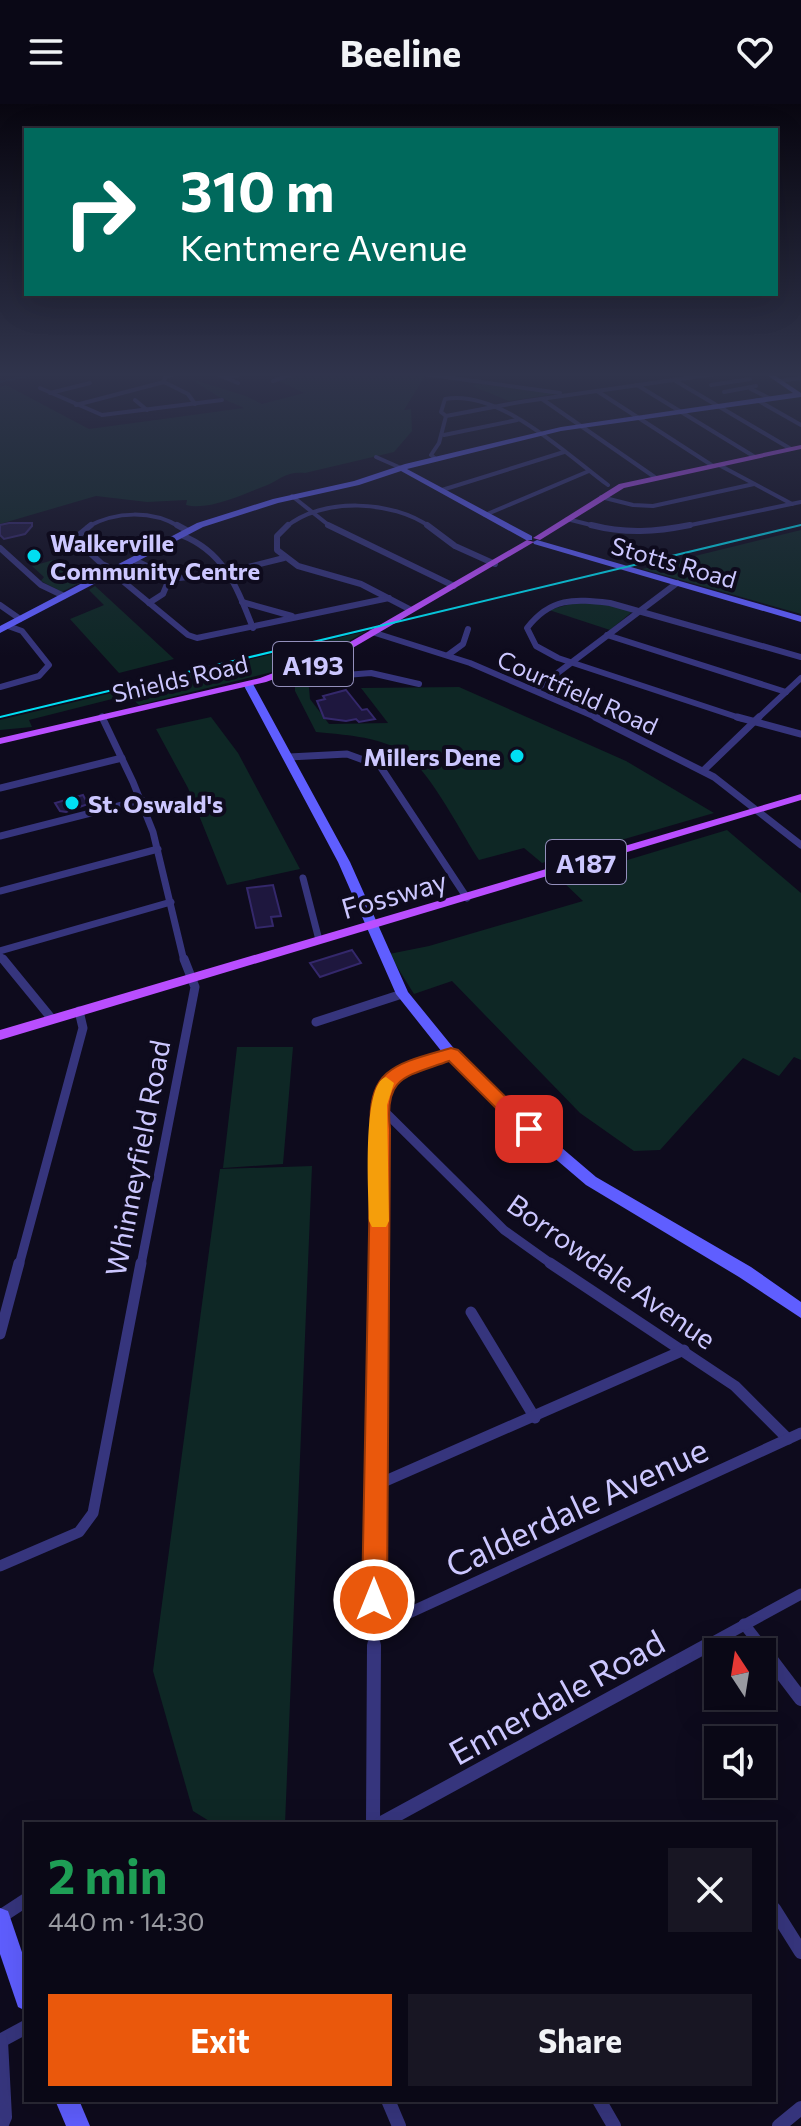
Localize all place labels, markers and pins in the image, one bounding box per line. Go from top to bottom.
place label: Walkerville Community Centre [50,528,260,585]
marker: Walkerville Community Centre [25,547,43,565]
place label: Millers Dene [363,742,501,771]
marker: Millers Dene [508,747,526,765]
place label: St. Oswald's [88,789,223,818]
marker: St. Oswald's [63,794,81,812]
pin [495,1095,563,1163]

